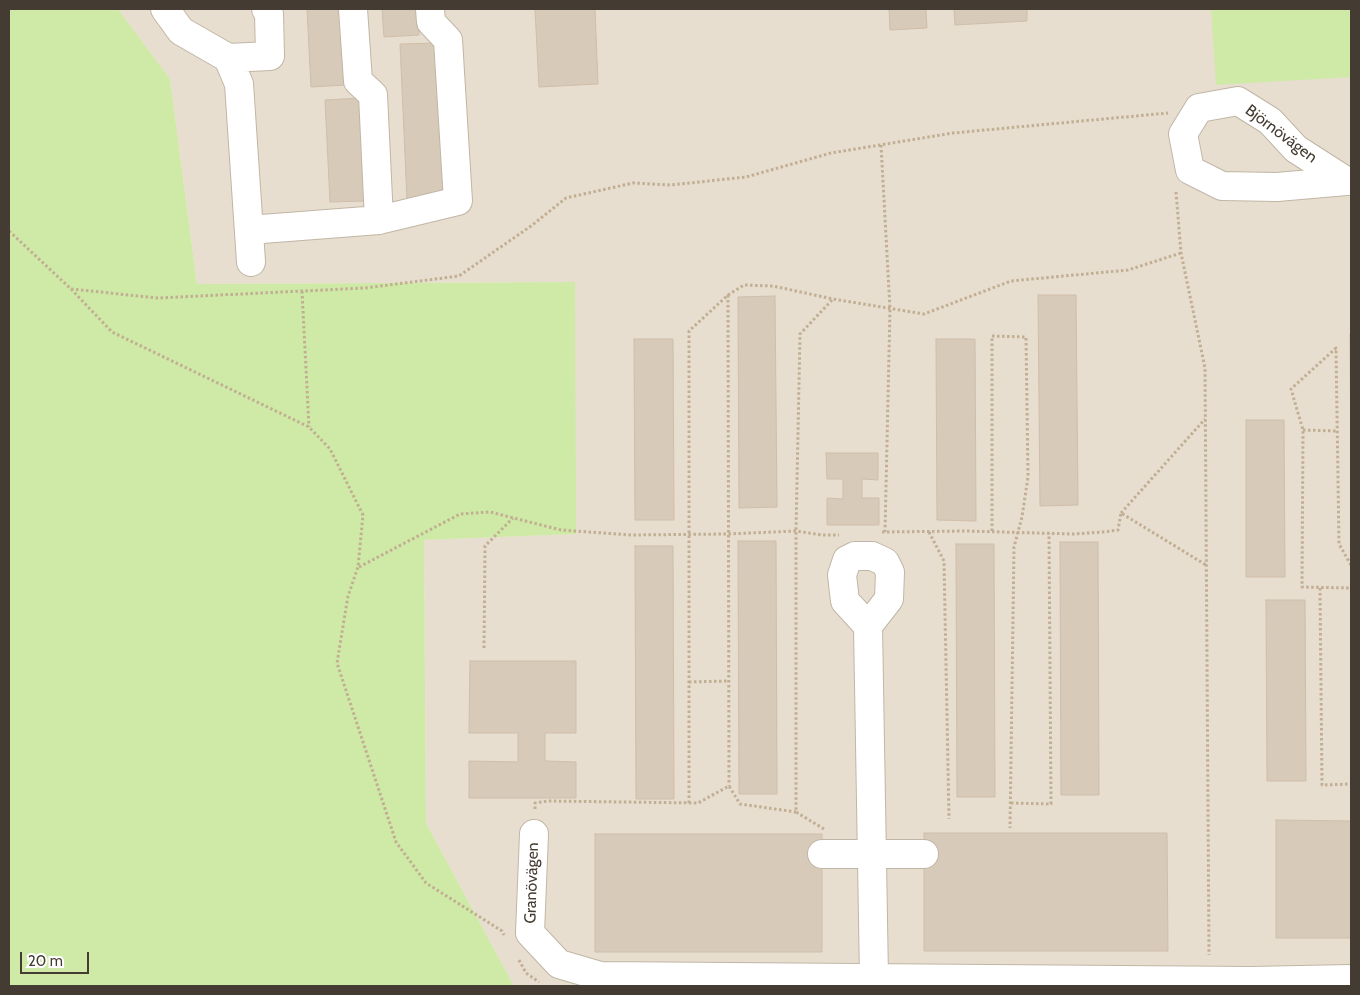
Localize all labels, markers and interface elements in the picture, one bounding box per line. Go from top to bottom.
street label: Björnövägen [1241,101,1321,167]
street label: Granövägen [521,842,543,924]
scale bar [22,942,91,974]
text: 20 m [28,952,63,970]

